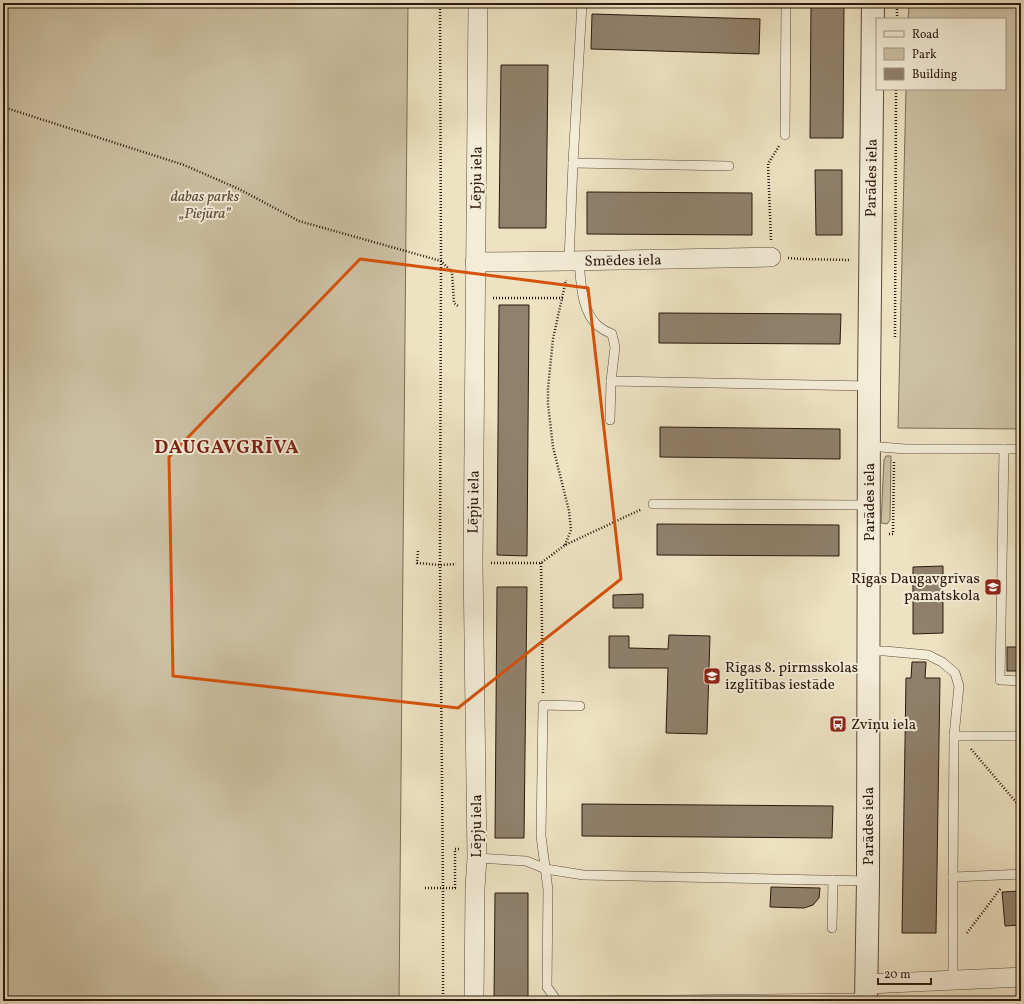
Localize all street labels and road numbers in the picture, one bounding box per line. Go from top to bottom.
street label: Parādes iela [861,139,884,217]
street label: Lēpju iela [466,146,489,210]
street label: Smēdes iela [584,250,662,273]
street label: Parādes iela [860,463,881,541]
street label: Lēpju iela [463,470,486,534]
street label: Parādes iela [859,787,880,865]
street label: Lēpju iela [467,794,488,858]

